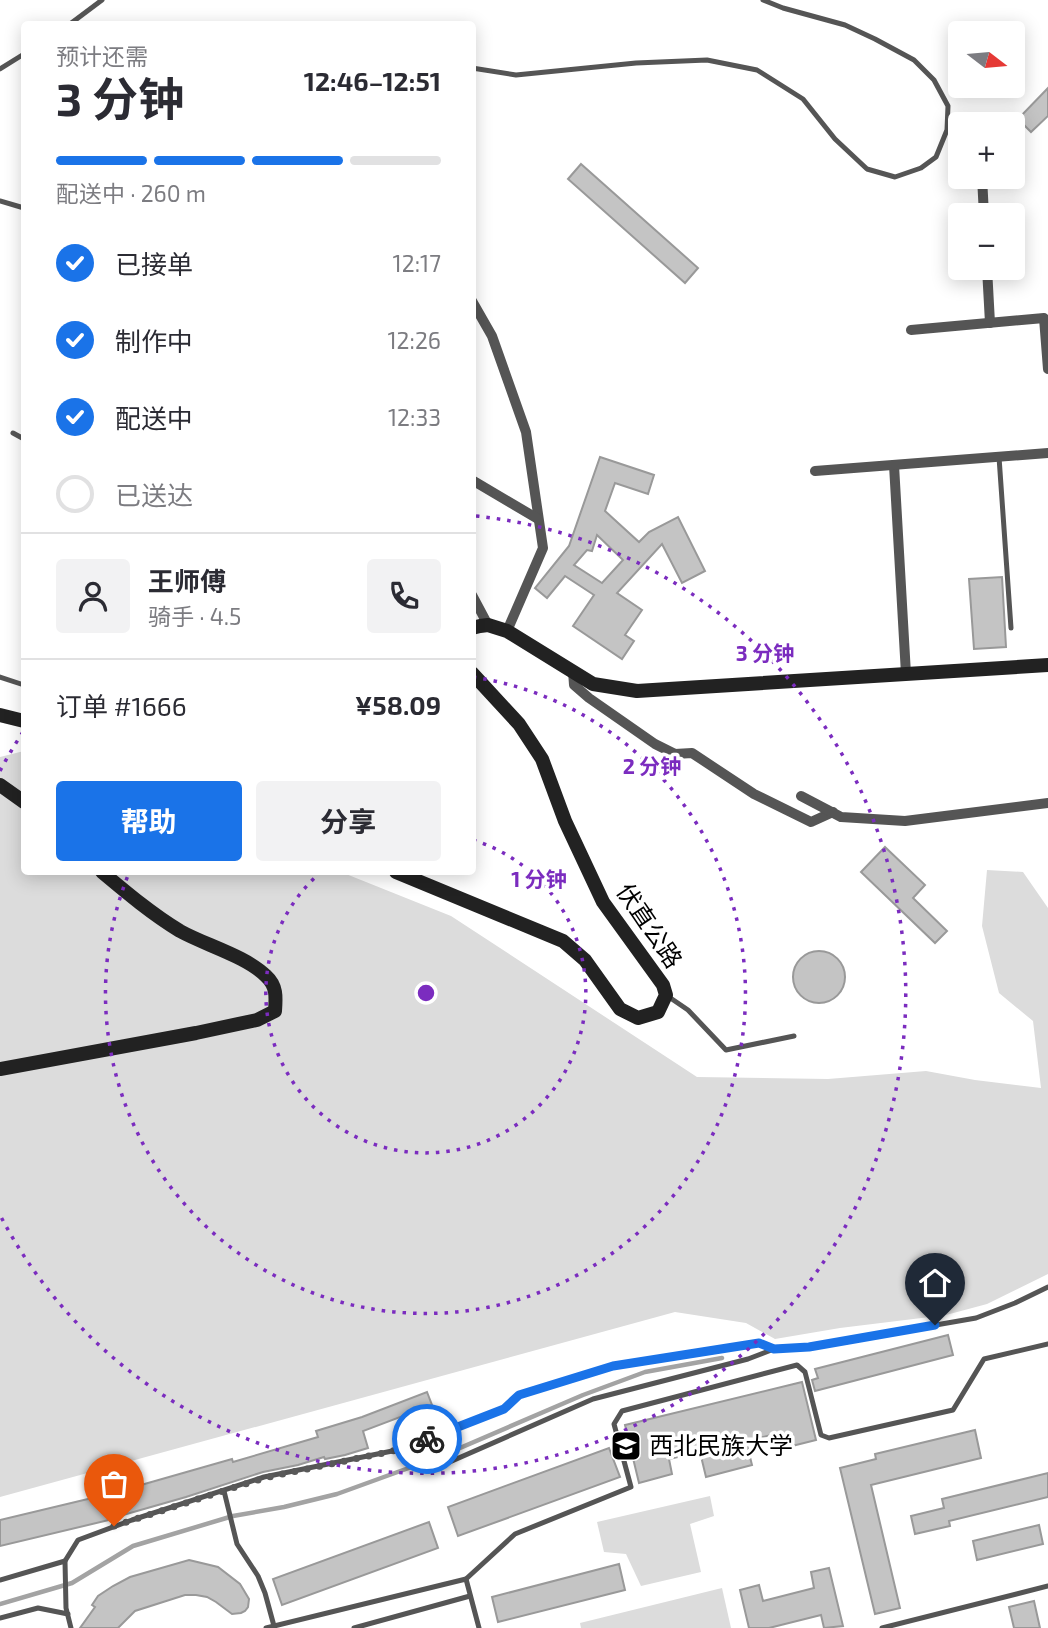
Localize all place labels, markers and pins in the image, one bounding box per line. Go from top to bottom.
centre of rings [414,981,438,1005]
pin [905,1253,965,1325]
school or university icon: 西北民族大学 [609,1429,643,1463]
place label: 西北民族大学 [649,1430,793,1459]
pin [84,1454,144,1526]

